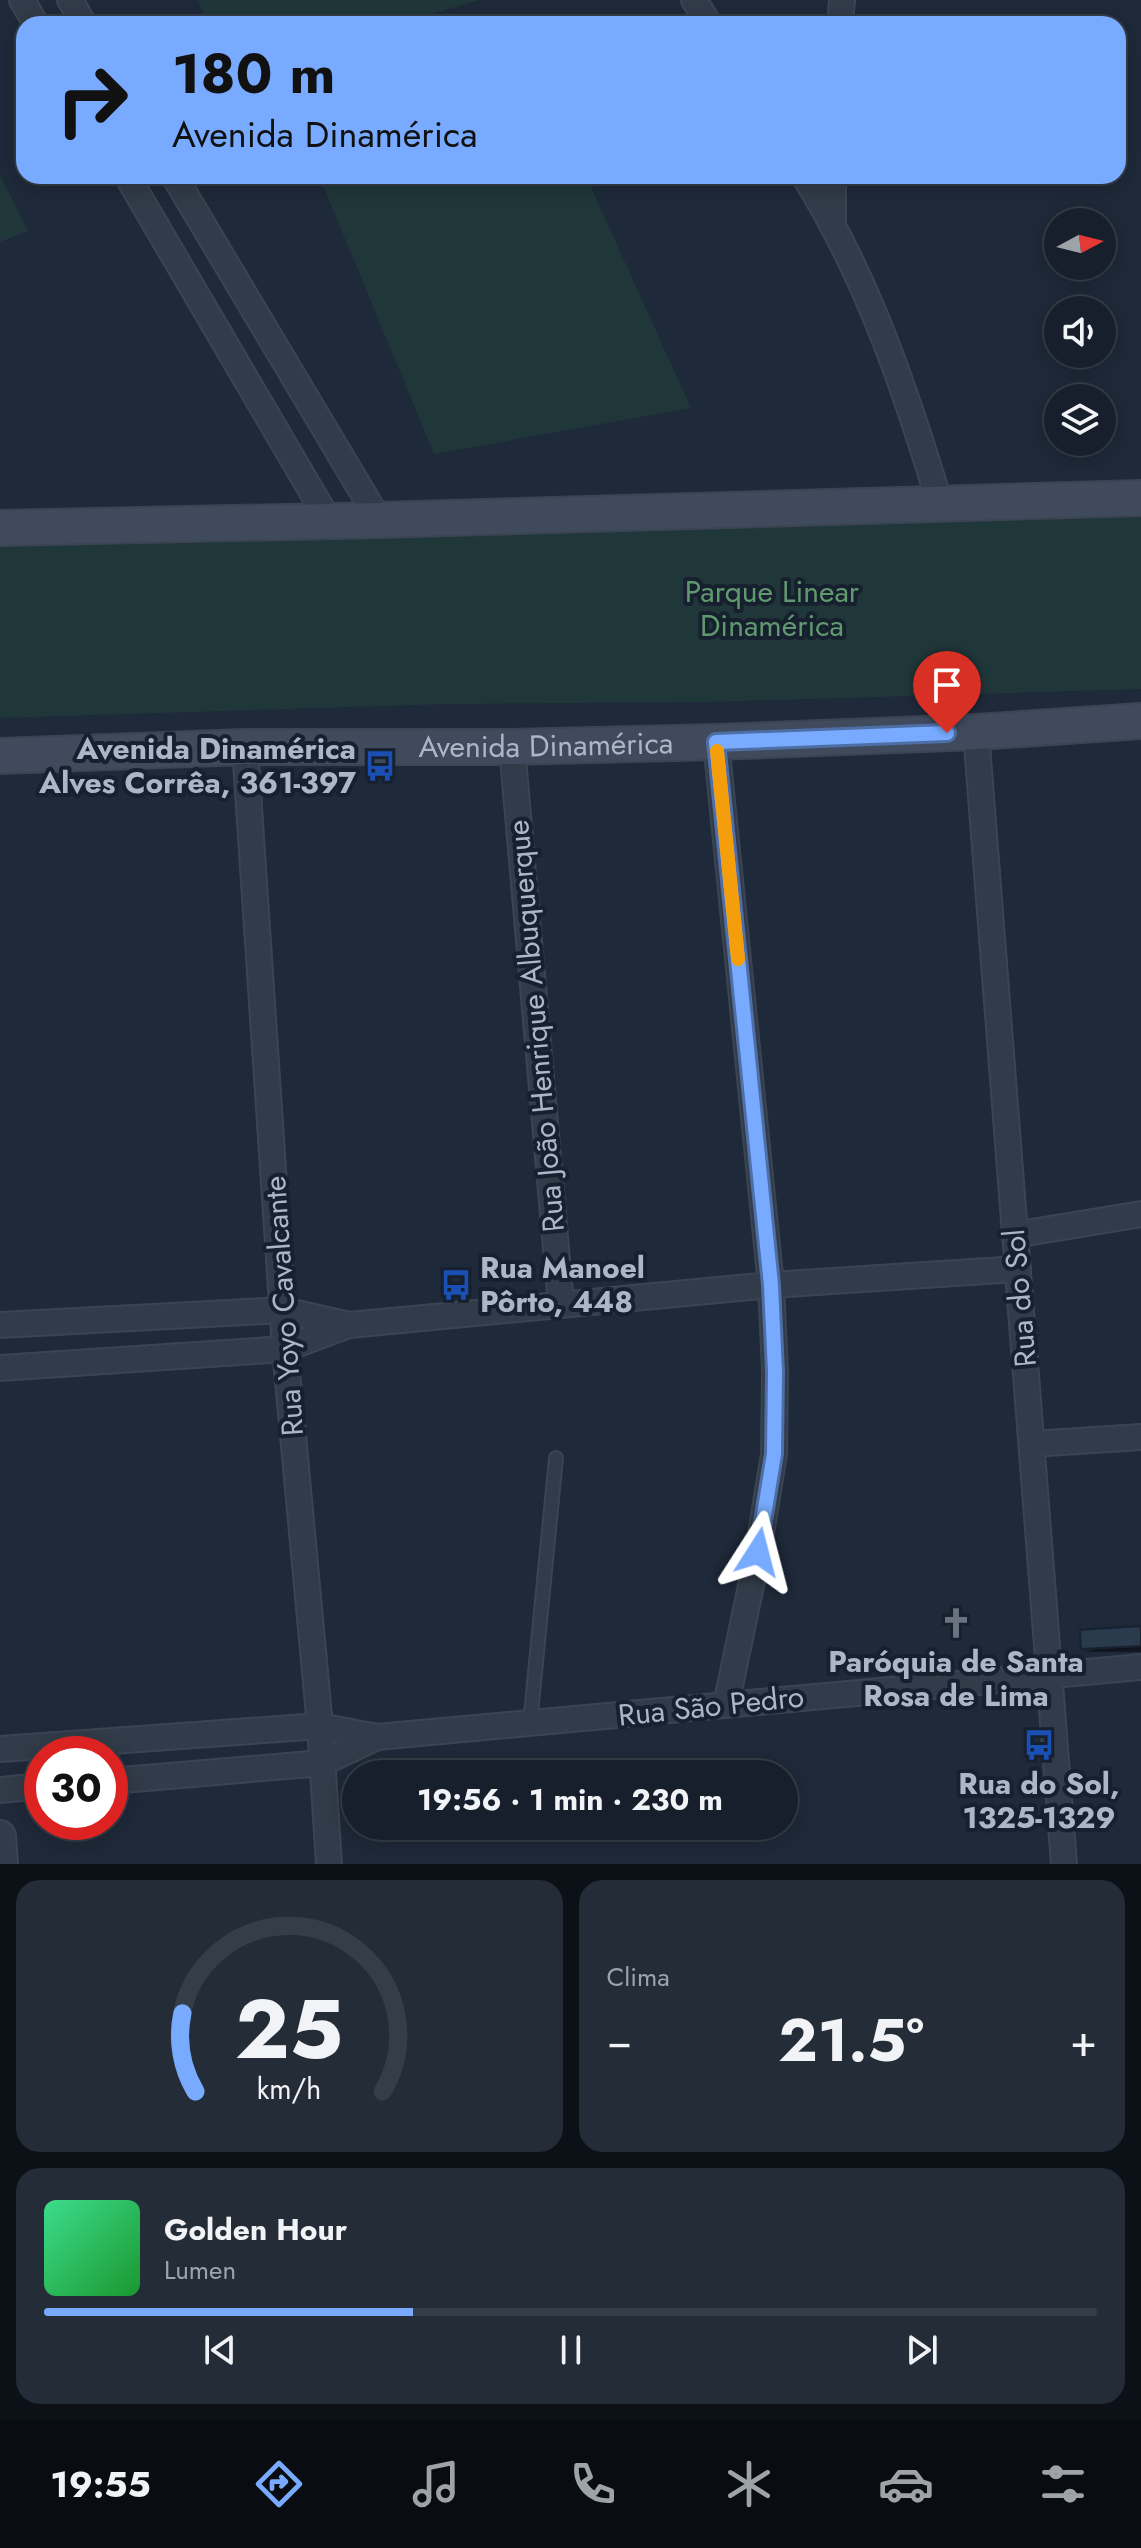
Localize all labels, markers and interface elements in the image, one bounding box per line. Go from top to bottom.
text: 180 m [172,33,335,114]
icon: right [40,48,144,152]
text: Avenida Dinamérica [172,108,478,160]
north arrow [1044,208,1116,280]
map controls [1044,208,1116,456]
button: sound [1044,296,1116,368]
button: layers [1044,384,1116,456]
park label: Parque Linear Dinamérica [685,570,860,647]
pin [913,651,981,733]
icon: arrive [925,663,969,707]
street label: Avenida Dinamérica [418,721,674,768]
place label: Avenida Dinamérica Alves Corrêa, 361-397 [38,727,357,804]
bus stop icon: Avenida Dinamérica Alves Corrêa, 361-397 [363,749,397,783]
street label: Rua João Henrique Albuquerque [496,818,575,1234]
street label: Rua Yoyo Cavalcante [253,1175,314,1437]
street label: Rua do Sol [992,1227,1047,1369]
place label: Rua Manoel Pôrto, 448 [480,1246,645,1323]
bus stop icon: Rua Manoel Pôrto, 448 [439,1268,473,1302]
position arrow [716,1510,800,1594]
church icon: Paróquia de Santa Rosa de Lima [939,1606,973,1640]
place label: Paróquia de Santa Rosa de Lima [828,1640,1084,1717]
street label: Rua São Pedro [616,1674,806,1737]
bus stop icon: Rua do Sol, 1325-1329 [1022,1728,1056,1762]
speed limit sign: 30 [24,1736,128,1840]
place label: Rua do Sol, 1325-1329 [958,1762,1120,1839]
text: 19:56 · 1 min · 230 m [417,1778,723,1821]
text: Clima [607,1958,670,1996]
text: 25 [235,1969,343,2089]
text: 21.5° [778,1997,924,2084]
text: − [607,2009,632,2073]
text: + [1070,2009,1097,2073]
text: km/h [257,2068,322,2110]
text: Golden Hour [164,2208,347,2251]
text: Lumen [164,2251,236,2289]
icon: previous [198,2328,242,2372]
icon: pause [549,2328,593,2372]
icon: next [900,2328,944,2372]
icon: directions [251,2456,307,2512]
icon: music [408,2456,464,2512]
icon: phone [565,2456,621,2512]
icon: climate [721,2456,777,2512]
icon: car [878,2456,934,2512]
icon: filters [1035,2456,1091,2512]
text: 19:55 [50,2458,151,2510]

